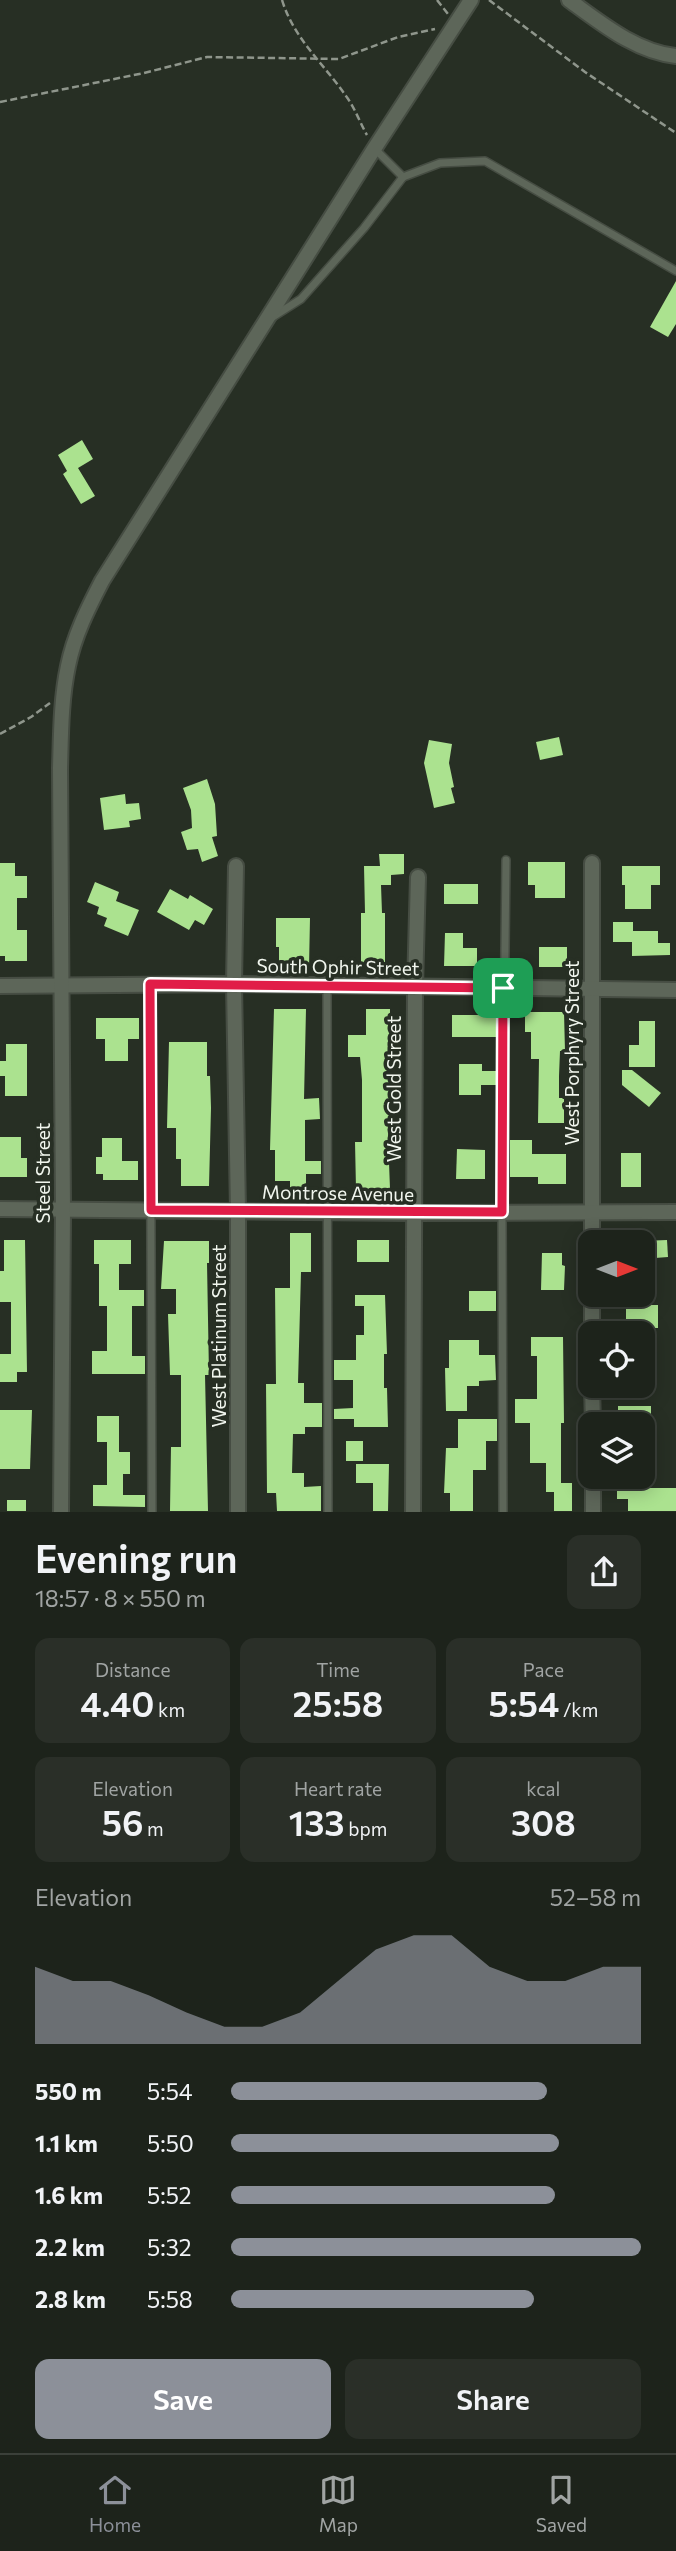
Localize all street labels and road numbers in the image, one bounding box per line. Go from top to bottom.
street label: South Ophir Street [256,954,420,979]
street label: West Porphyry Street [560,960,583,1146]
street label: West Gold Street [382,1016,405,1162]
street label: Steel Street [31,1122,54,1223]
street label: Montrose Avenue [262,1180,414,1205]
street label: West Platinum Street [207,1244,230,1427]

